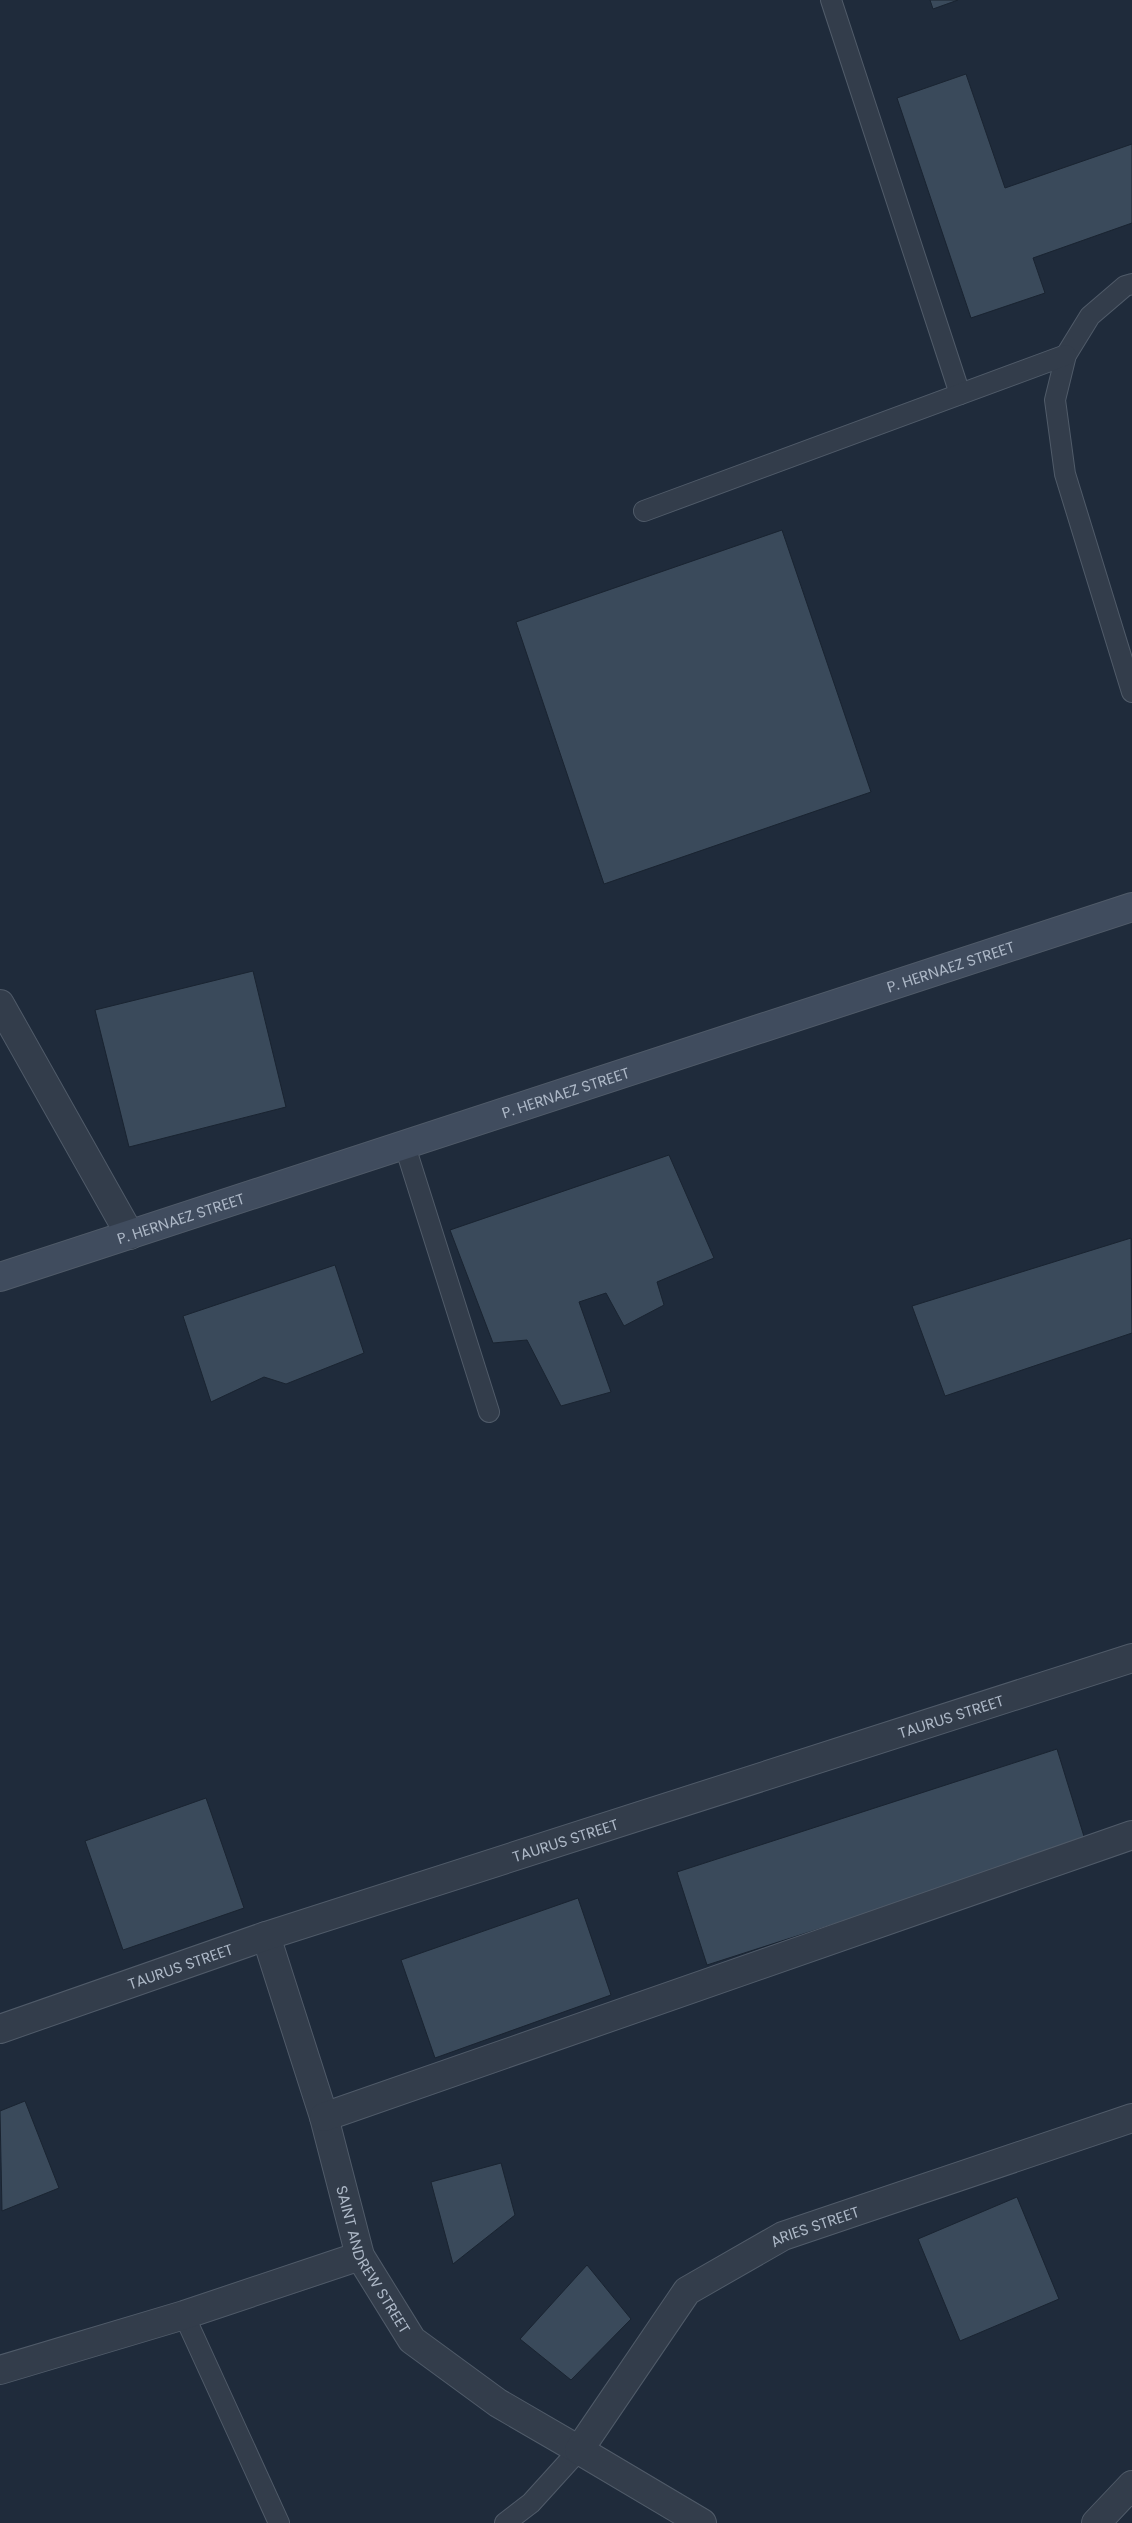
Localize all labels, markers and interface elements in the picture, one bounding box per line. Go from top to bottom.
street label: P. HERNAEZ STREET [884,936,1017,997]
street label: P. HERNAEZ STREET [499,1061,632,1123]
street label: P. HERNAEZ STREET [114,1187,247,1249]
street label: TAURUS STREET [895,1689,1006,1743]
street label: TAURUS STREET [510,1813,621,1867]
street label: TAURUS STREET [125,1938,236,1994]
street label: SAINT ANDREW STREET [332,2183,416,2337]
street label: ARIES STREET [766,2201,862,2252]

